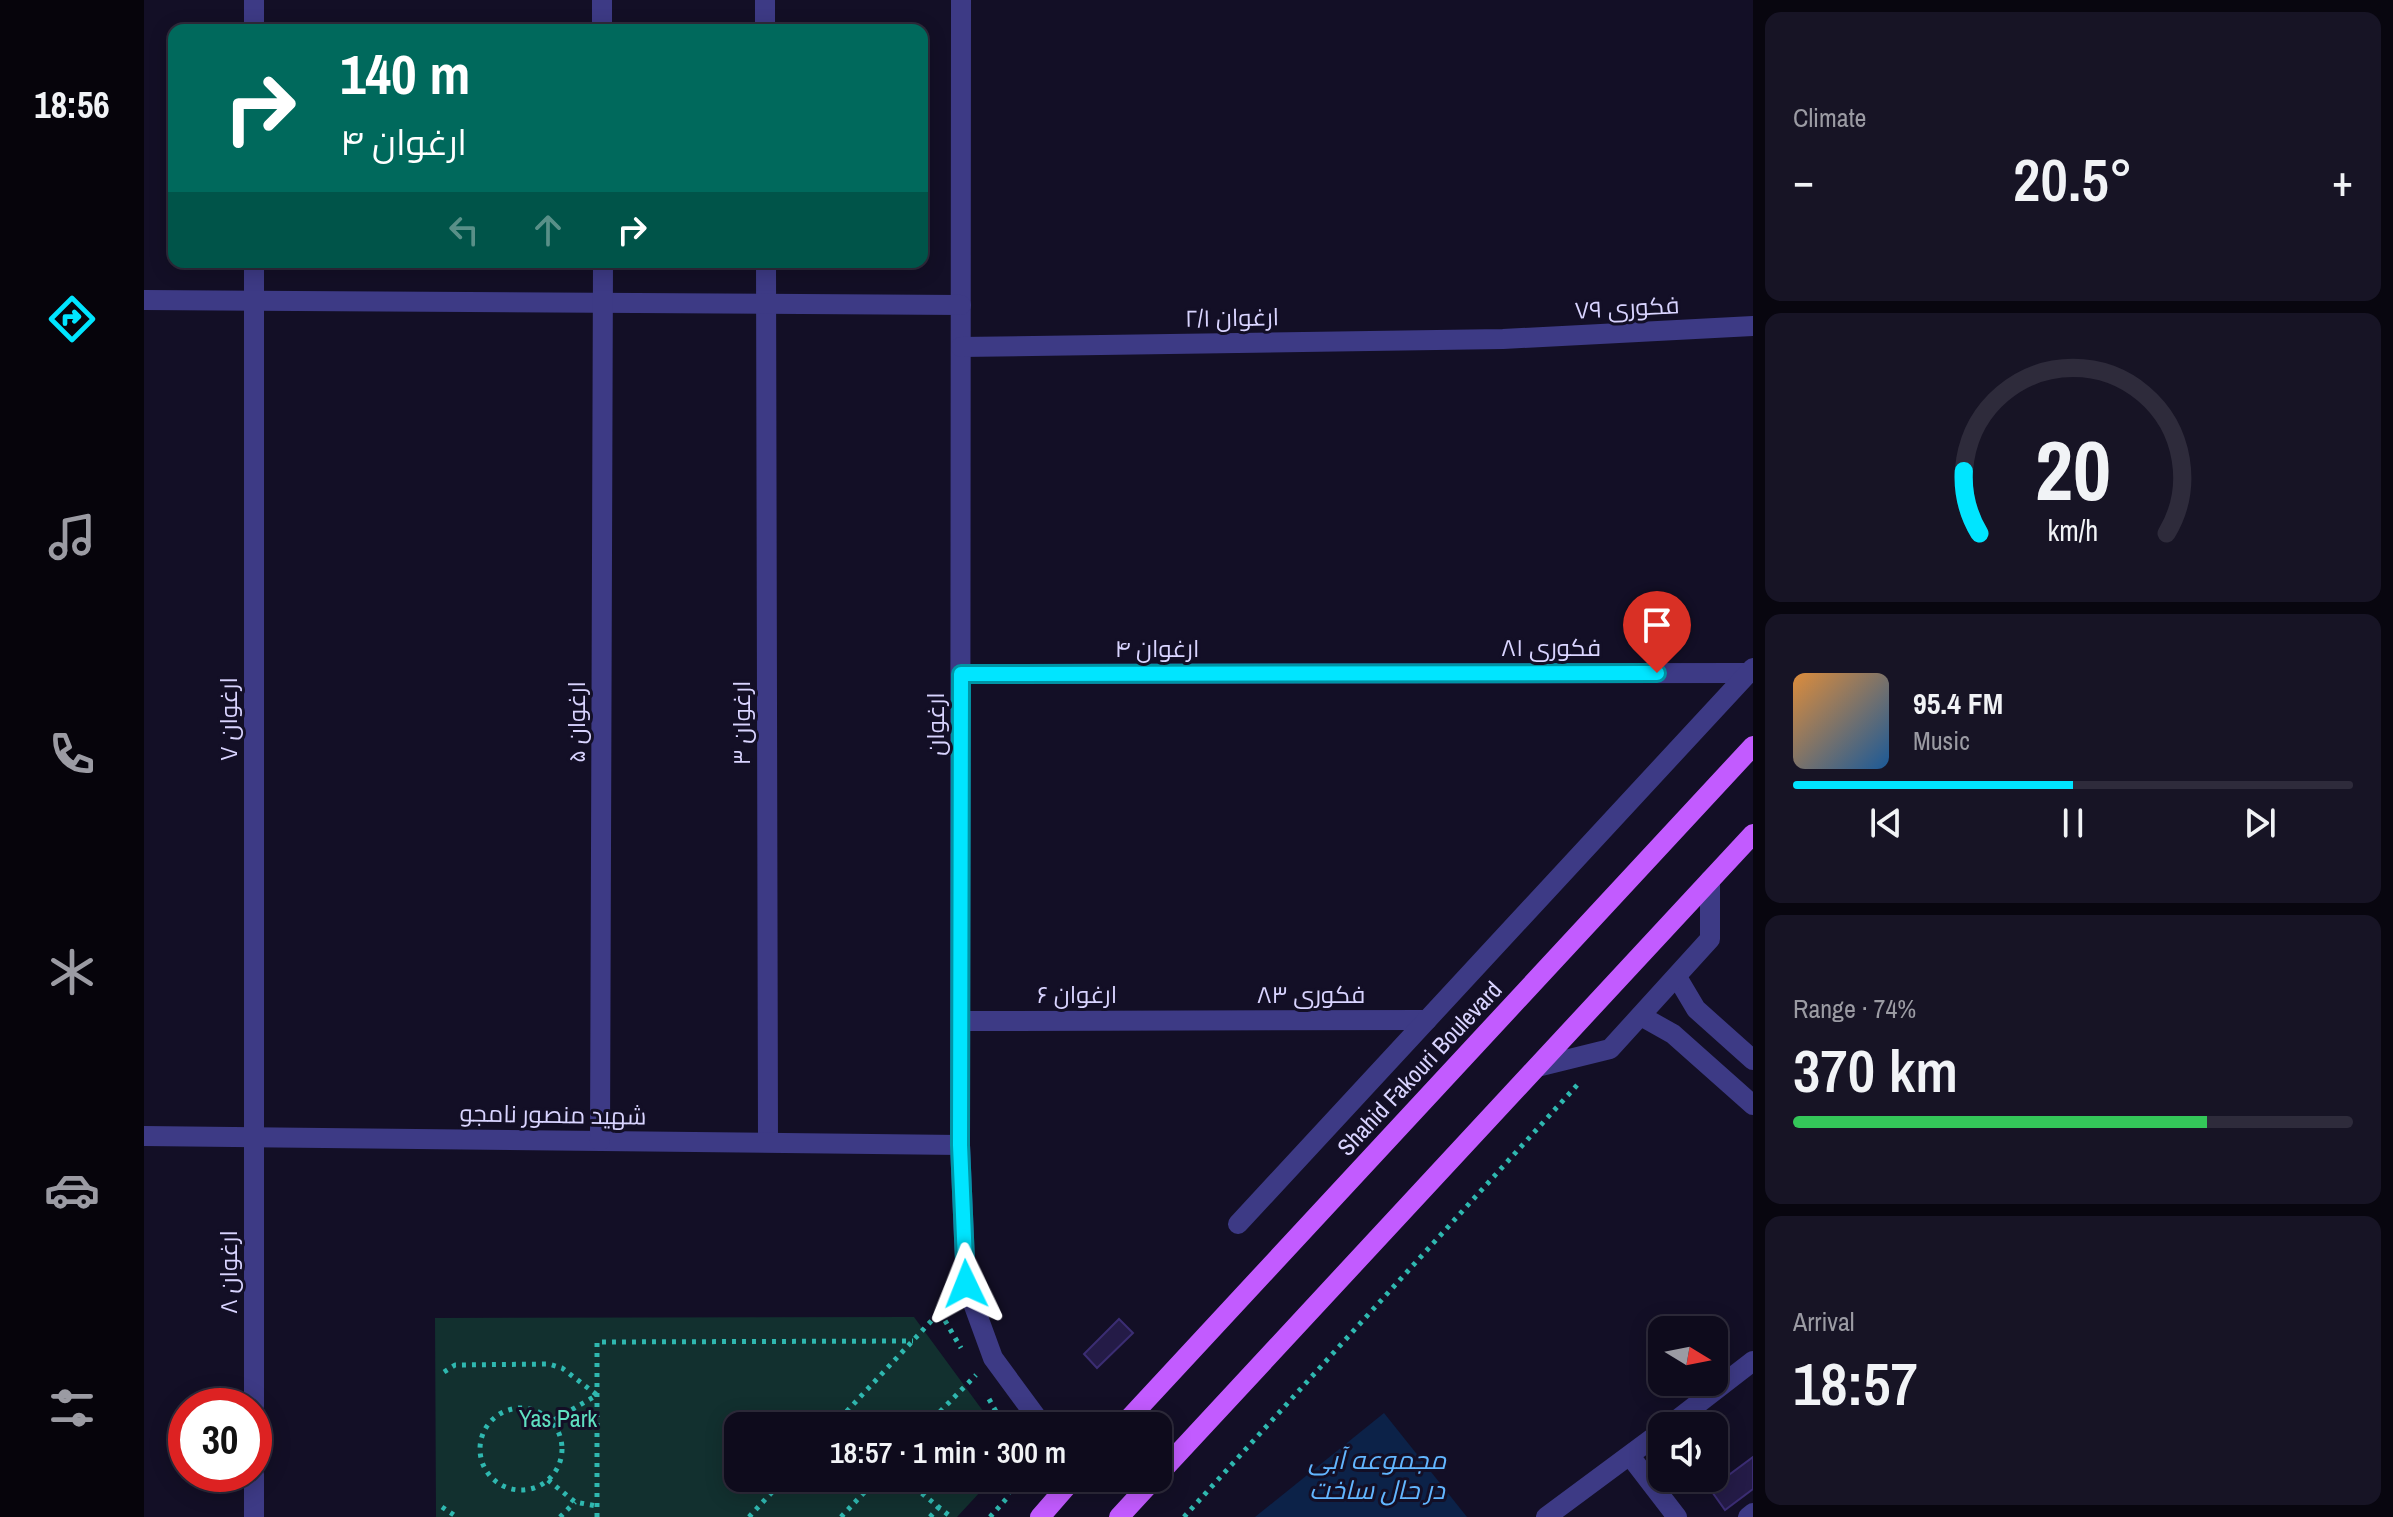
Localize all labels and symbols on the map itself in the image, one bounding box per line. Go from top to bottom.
street label: فکوری ۷۹ [1574,288,1680,326]
street label: ارغوان ۲/۱ [1185,300,1279,334]
pin [1623,591,1691,673]
street label: فکوری ۸۱ [1501,631,1601,663]
street label: ارغوان ۴ [1115,632,1199,664]
street label: ارغوان ۷ [212,677,244,761]
street label: ارغوان ۵ [560,681,592,763]
street label: ارغوان ۳ [725,681,757,766]
street label: ارغوان [919,692,951,756]
street label: Shahid Fakouri Boulevard [1330,974,1508,1162]
street label: ارغوان ۶ [1037,978,1117,1010]
street label: فکوری ۸۳ [1257,978,1365,1010]
street label: شهید منصور نامجو [459,1096,647,1132]
street label: ارغوان ۸ [212,1230,244,1314]
position arrow [924,1242,1008,1326]
north arrow [1648,1316,1728,1396]
speed limit sign: 30 [168,1388,272,1492]
park label: Yas Park [519,1402,597,1434]
water label: مجموعه آبی در حال ساخت [1308,1442,1446,1507]

